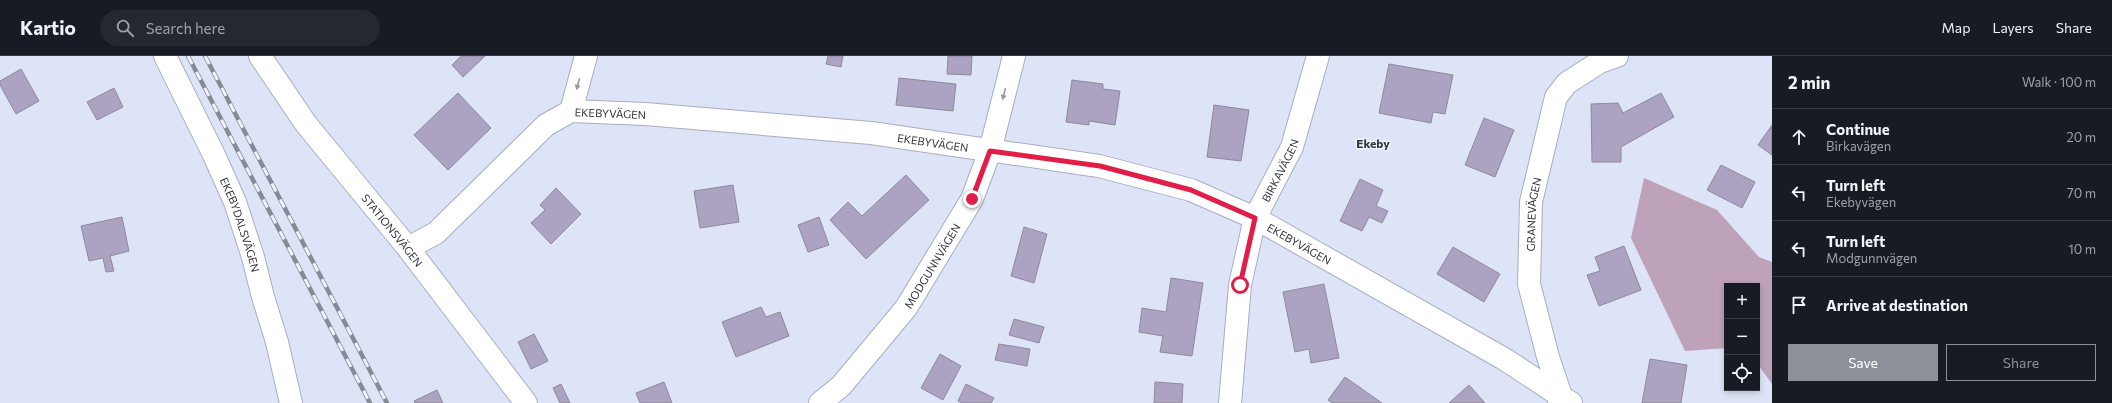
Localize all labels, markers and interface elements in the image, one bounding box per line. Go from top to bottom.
search box [100,10,380,46]
text: Kartio [20,16,76,39]
icon: search [114,17,136,39]
text: Search here [146,19,225,37]
text: Map [1942,19,1970,36]
text: Layers [1992,19,2034,36]
text: Share [2056,19,2092,36]
text: 2 min [1788,72,1830,93]
text: Walk · 100 m [2022,74,2096,90]
one-way arrow [575,78,581,90]
one-way arrow [1001,88,1007,100]
street label: EKEBYVÄGEN [574,105,646,121]
text: Continue [1826,120,1890,138]
icon: ahead [1788,126,1810,148]
text: 20 m [2067,129,2096,145]
street label: EKEBYVÄGEN [897,130,969,154]
district label: Ekeby [1356,136,1390,150]
street label: BIRKAVÄGEN [1258,137,1301,204]
text: Birkavägen [1826,138,1891,154]
street label: EKEBYDALSVÄGEN [218,175,263,273]
street label: GRANEVÄGEN [1523,176,1543,252]
text: Turn left [1826,176,1885,194]
icon: left [1788,182,1810,204]
text: 70 m [2067,185,2096,201]
route end [963,190,981,208]
street label: STATIONSVÄGEN [359,191,426,269]
text: Ekebyvägen [1826,194,1896,210]
street label: EKEBYVÄGEN [1265,220,1334,267]
street label: MODGUNNVÄGEN [901,221,962,311]
text: Turn left [1826,232,1885,250]
icon: left [1788,238,1810,260]
text: 10 m [2068,241,2096,257]
text: Modgunnvägen [1826,250,1917,266]
route start [1231,276,1249,294]
map controls [1724,283,1760,391]
button: + [1724,283,1760,319]
icon: arrive [1788,294,1810,316]
text: Arrive at destination [1826,296,1968,314]
button: − [1724,319,1760,355]
button: Save [1788,344,1938,381]
button: Share [1946,344,2096,381]
button: locate [1724,355,1760,391]

